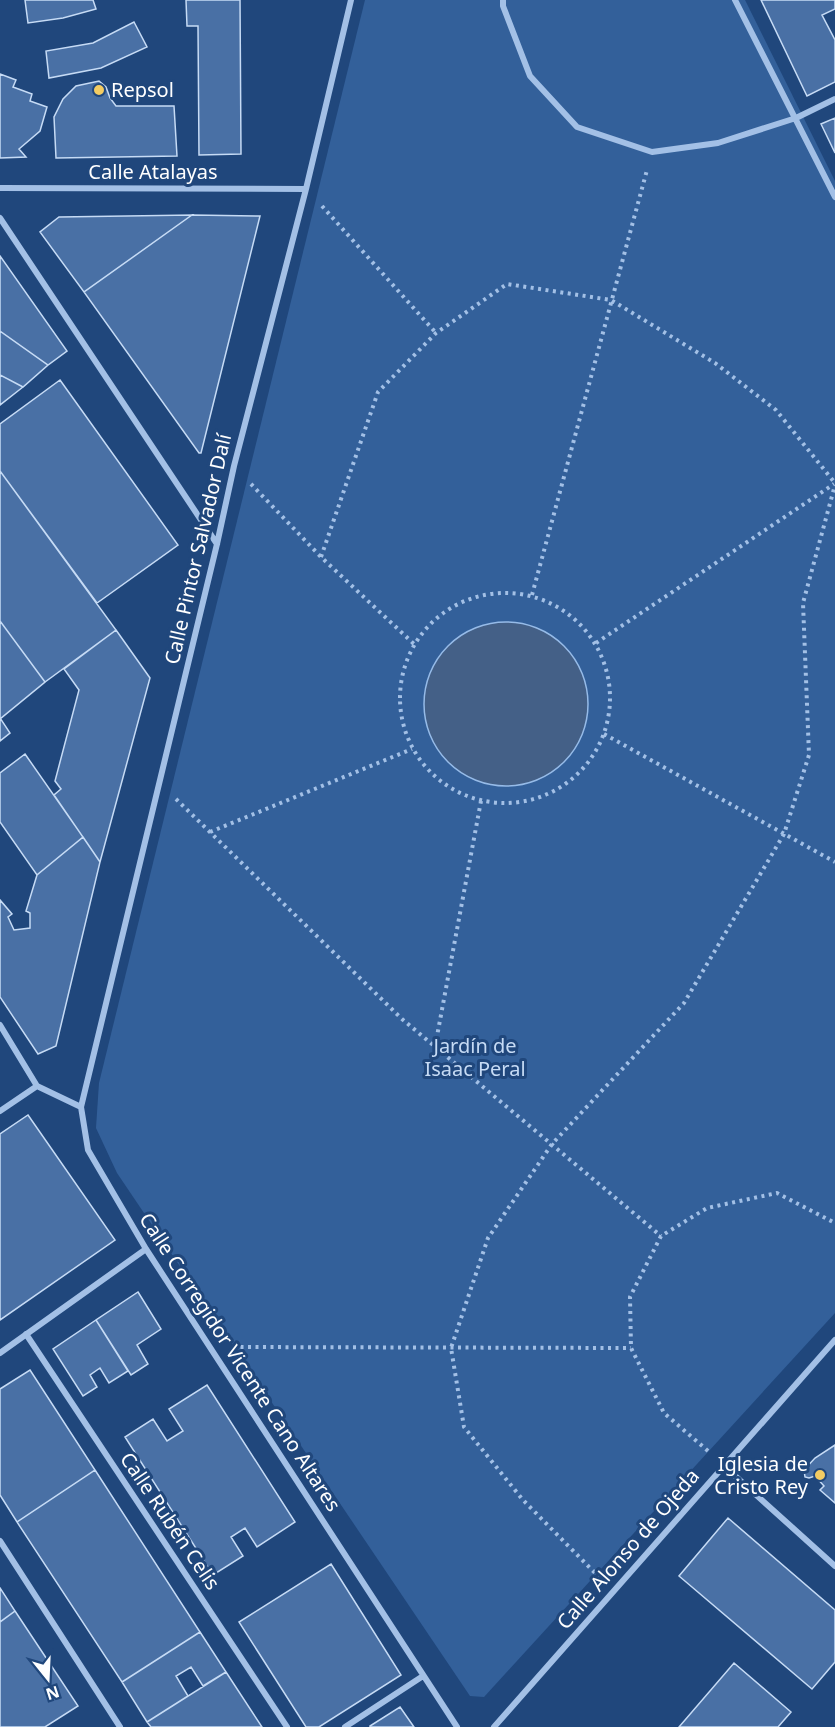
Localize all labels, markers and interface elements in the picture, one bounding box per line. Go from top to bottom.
place label: Repsol [111,76,174,103]
marker: Repsol [92,83,106,97]
street label: Calle Atalayas [88,158,218,185]
street label: Calle Pintor Salvador Dalí [158,430,237,667]
park label: Jardín de Isaac Peral [424,1032,526,1082]
street label: Calle Corregidor Vicente Cano Altares [134,1207,347,1516]
street label: Calle Rubén Celis [114,1447,226,1595]
place label: Iglesia de Cristo Rey [714,1450,809,1500]
street label: Calle Alonso de Ojeda [550,1463,705,1635]
marker: Iglesia de Cristo Rey [813,1468,827,1482]
north arrow [18,1649,78,1709]
text: N [43,1681,62,1706]

